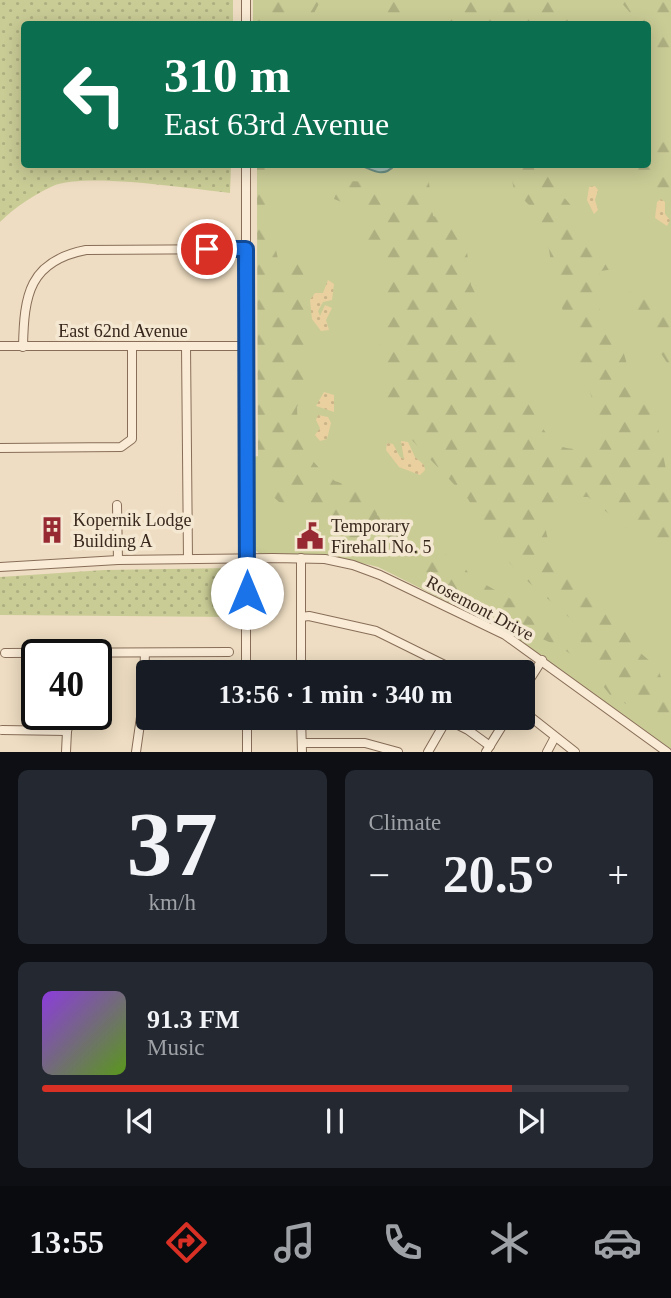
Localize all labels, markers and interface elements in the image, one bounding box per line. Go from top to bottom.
text: 310 m [164,48,291,103]
icon: left [49,49,140,140]
text: East 63rd Avenue [164,106,389,142]
pin [177,219,237,279]
icon: arrive [188,230,226,268]
street label: East 62nd Avenue [58,321,188,341]
place label: Kopernik Lodge Building A [73,510,191,551]
building icon: Kopernik Lodge Building A [37,515,67,545]
place label: Temporary Firehall No. 5 [331,516,432,557]
public building icon: Temporary Firehall No. 5 [295,521,325,551]
position arrow [210,556,284,630]
street label: Rosemont Drive [423,571,537,645]
speed limit sign: 40 [21,639,112,730]
text: 13:56 · 1 min · 340 m [219,680,453,709]
text: 37 [127,794,218,895]
text: Climate [369,810,441,835]
text: 20.5° [443,846,555,903]
text: − [369,854,390,896]
text: + [608,854,629,896]
text: km/h [149,890,196,915]
text: 91.3 FM [147,1005,239,1034]
text: Music [147,1035,205,1060]
icon: previous [121,1102,159,1140]
icon: pause [316,1102,354,1140]
icon: next [512,1102,550,1140]
icon: directions [162,1218,211,1267]
icon: music [270,1218,319,1267]
icon: phone [378,1218,427,1267]
icon: climate [485,1218,534,1267]
icon: car [593,1218,642,1267]
text: 13:55 [29,1224,104,1260]

